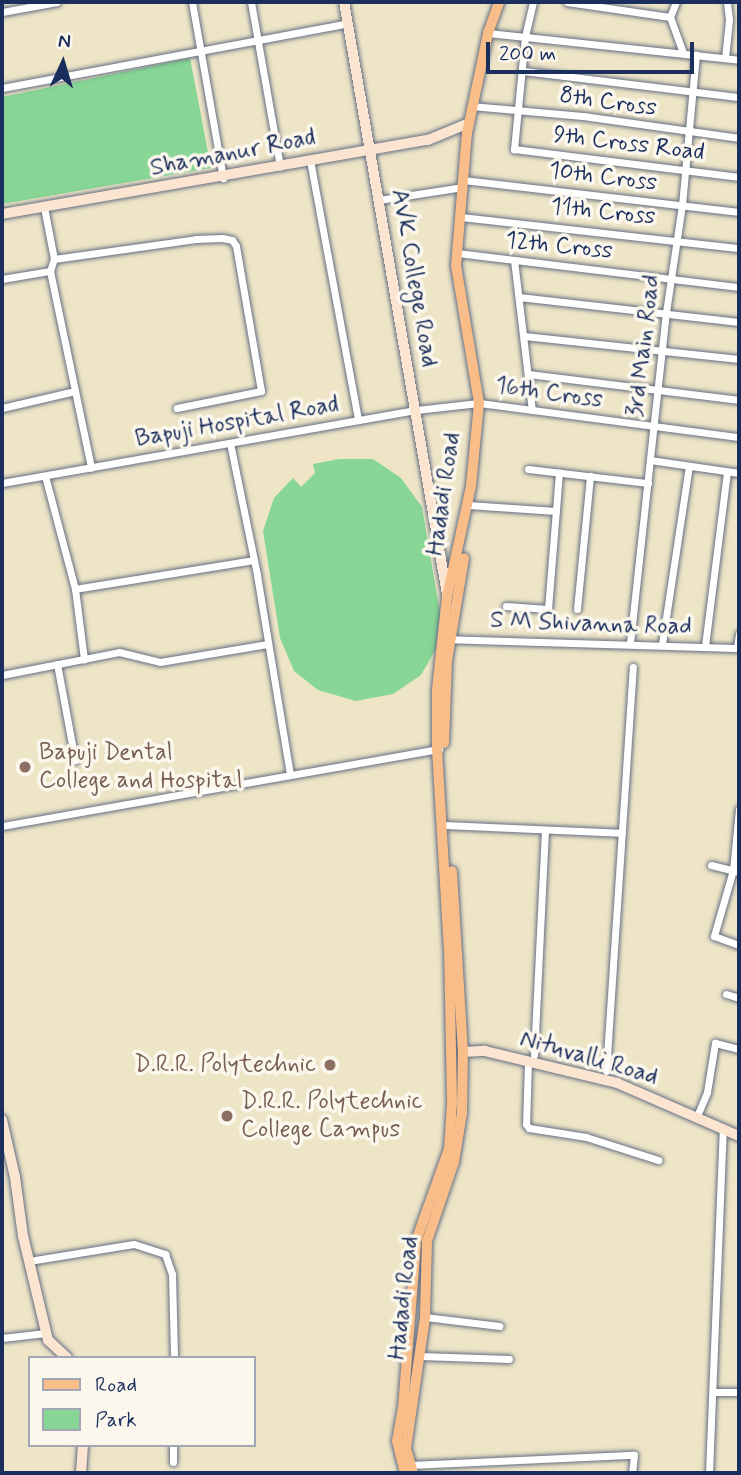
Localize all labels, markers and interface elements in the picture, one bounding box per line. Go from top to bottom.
north arrow [28,28,98,98]
scale bar [489,28,697,72]
text: N [57,29,72,54]
text: 200 m [499,40,556,68]
street label: 8th Cross [558,81,658,123]
street label: 9th Cross Road [553,121,705,167]
street label: Shamanur Road [149,123,317,183]
street label: 10th Cross [547,156,659,198]
street label: AVK College Road [384,187,444,369]
street label: 11th Cross [549,192,657,232]
street label: 12th Cross [504,226,614,266]
street label: 3rd Main Road [621,272,667,420]
street label: 16th Cross [493,371,605,415]
street label: Bapuji Hospital Road [134,390,340,454]
street label: Hadadi Road [421,430,467,558]
street label: S M Shivanna Road [494,606,688,642]
place label: Bapuji Dental College and Hospital [39,739,245,795]
marker: Bapuji Dental College and Hospital [17,759,33,775]
street label: Nituvalli Road [517,1025,661,1091]
place label: D.R.R. Polytechnic [134,1051,316,1079]
marker: D.R.R. Polytechnic [322,1057,338,1073]
place label: D.R.R. Polytechnic College Campus [241,1088,423,1144]
marker: D.R.R. Polytechnic College Campus [219,1108,235,1124]
street label: Hadadi Road [383,1235,425,1361]
legend [28,1356,256,1447]
text: Road [95,1371,137,1399]
text: Park [95,1406,137,1434]

